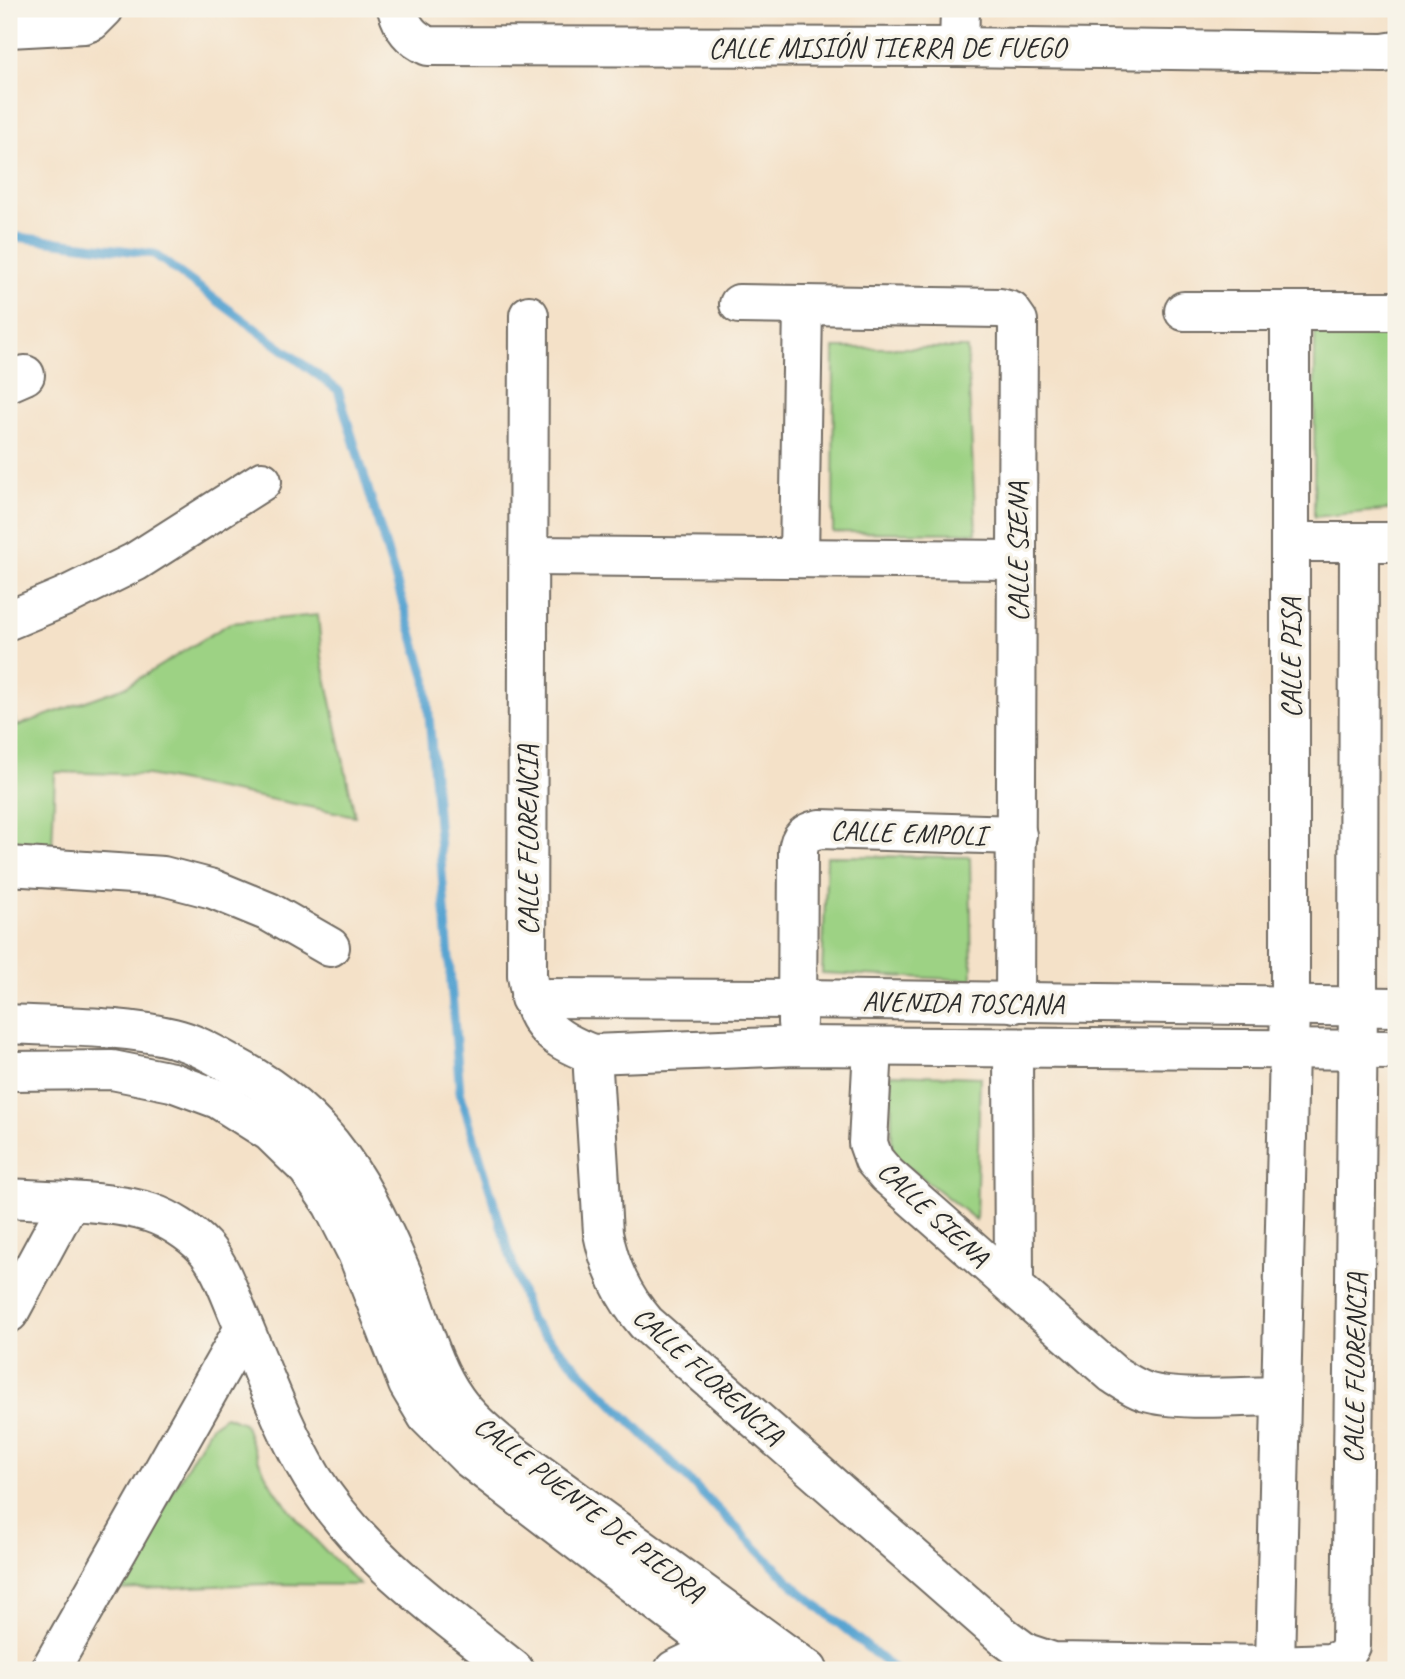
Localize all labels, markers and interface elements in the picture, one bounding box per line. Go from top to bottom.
street label: CALLE MISIÓN TIERRA DE FUEGO [708,30,1069,65]
street label: CALLE SIENA [1000,481,1035,622]
street label: CALLE PISA [1273,596,1308,718]
street label: CALLE FLORENCIA [510,744,545,935]
street label: CALLE EMPOLI [830,812,992,853]
street label: AVENIDA TOSCANA [862,983,1066,1022]
street label: CALLE SIENA [871,1153,997,1274]
street label: CALLE FLORENCIA [1335,1272,1374,1464]
street label: CALLE FLORENCIA [626,1299,792,1453]
street label: CALLE PUENTE DE PIEDRA [468,1408,713,1610]

